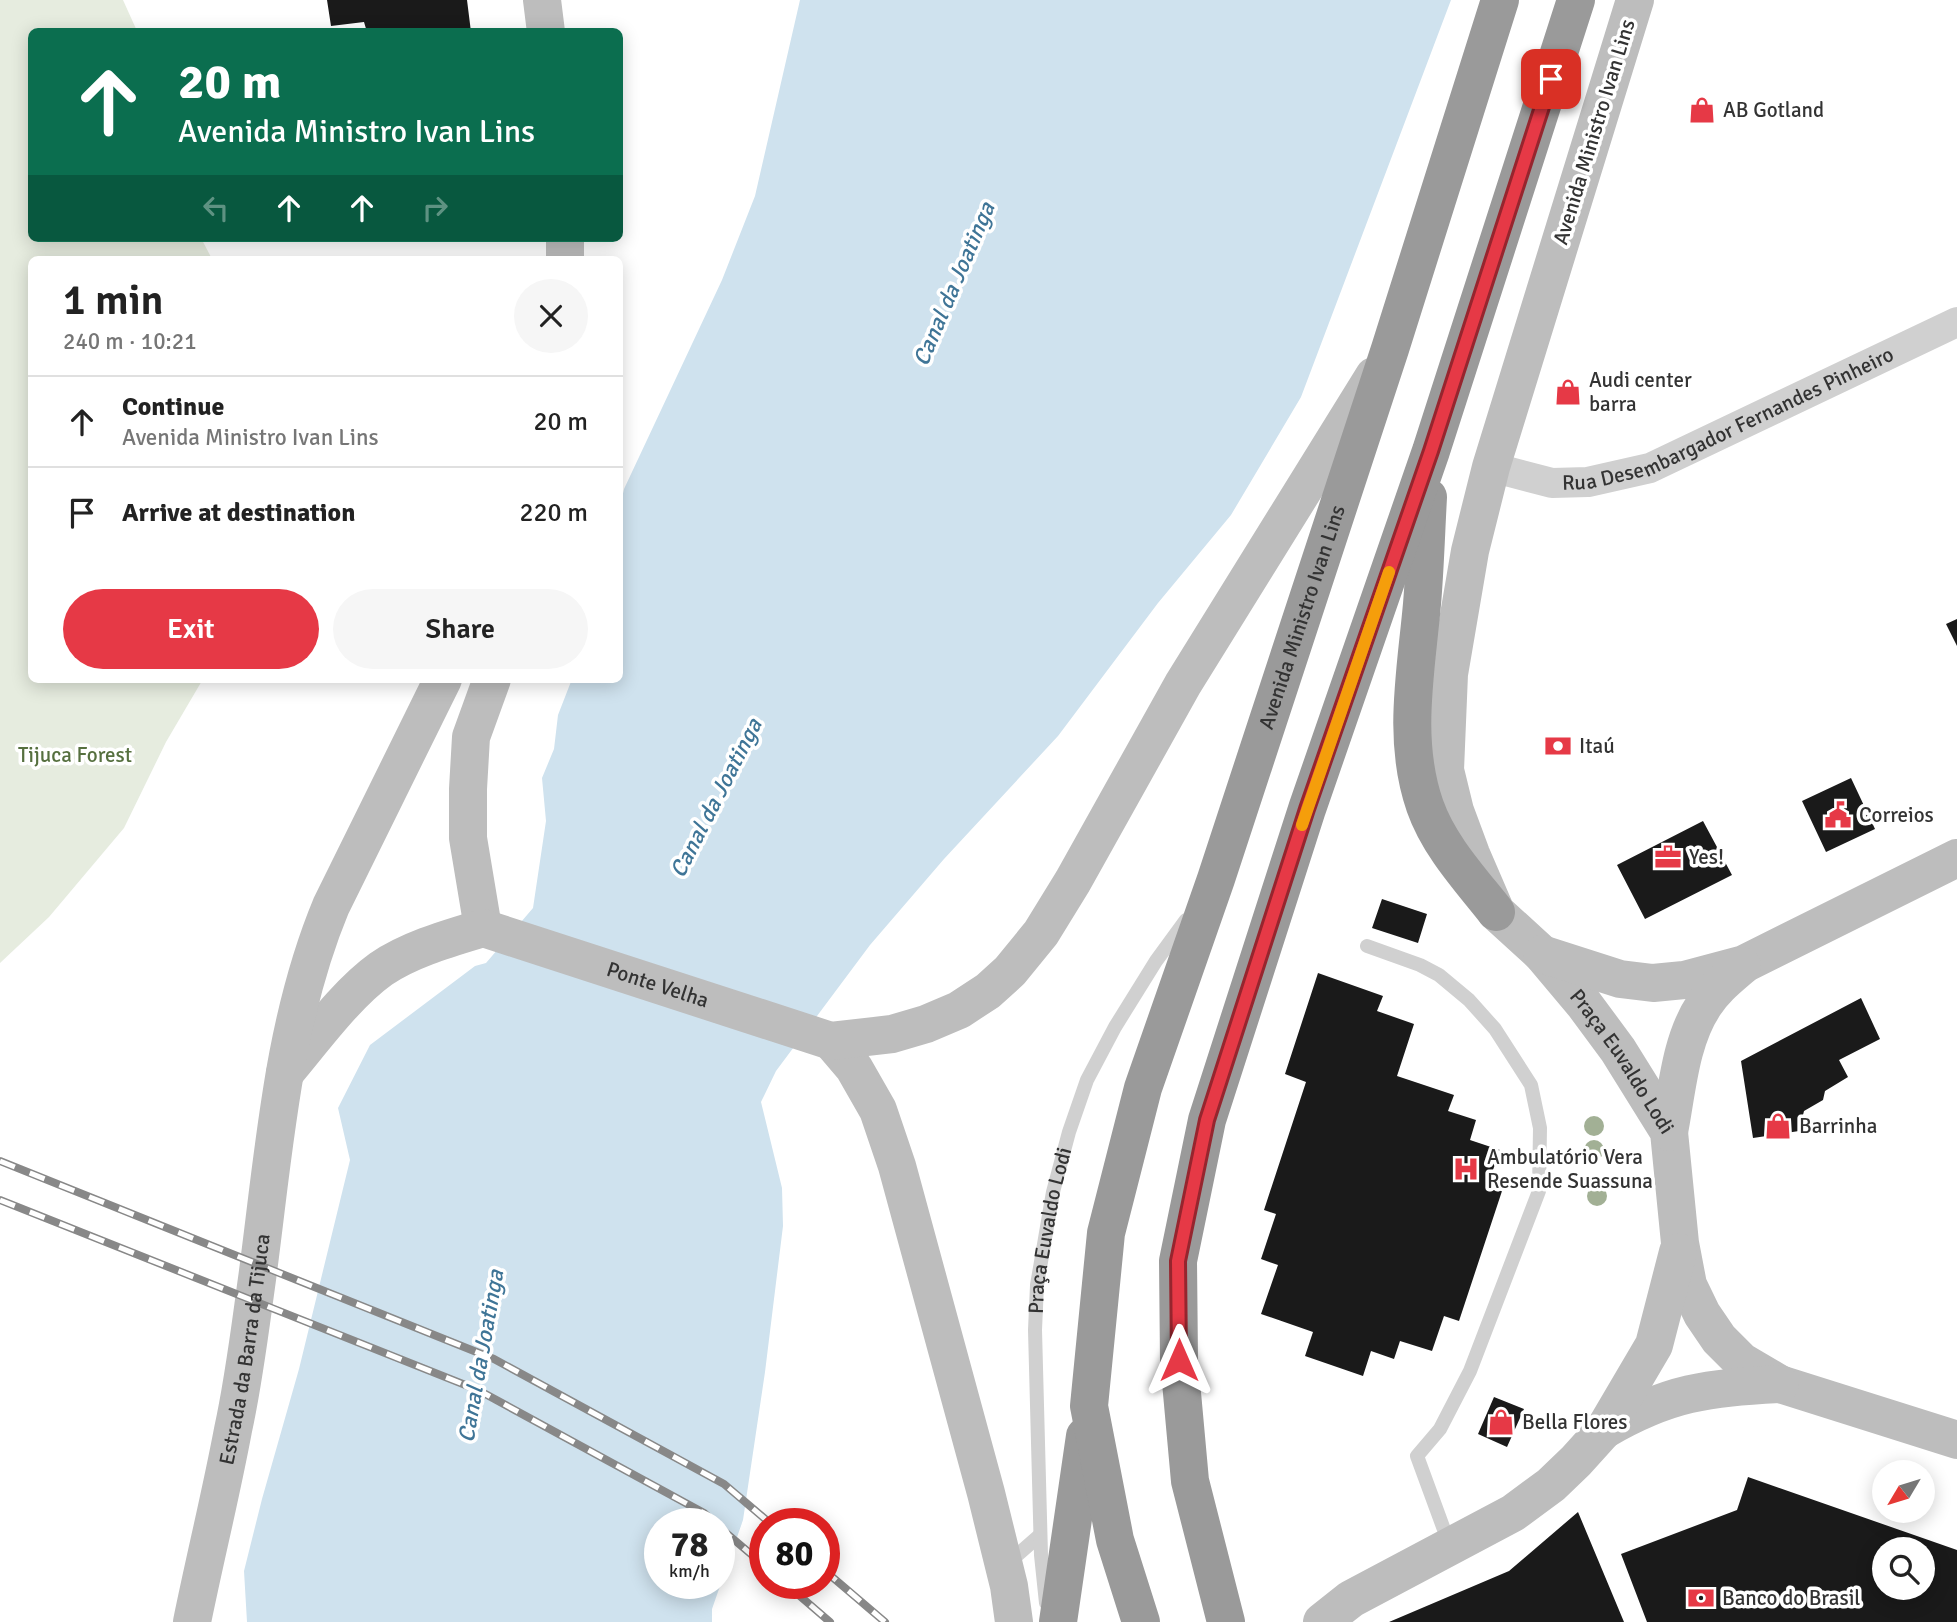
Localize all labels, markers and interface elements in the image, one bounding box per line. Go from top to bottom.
street label: Avenida Ministro Ivan Lins [1547,16,1641,248]
pin [1521,49,1581,109]
text: 20 m [178,52,281,112]
icon: ahead [63,56,154,147]
icon: arrive [1532,60,1570,98]
shop icon: AB Gotland [1687,95,1717,125]
place label: AB Gotland [1723,97,1824,123]
text: Avenida Ministro Ivan Lins [178,112,535,151]
icon: left [197,189,235,227]
icon: ahead [270,189,308,227]
icon: ahead [343,189,381,227]
icon: right [416,189,454,227]
water label: Canal da Joatinga [906,197,1002,370]
text: 1 min [63,275,164,326]
button: close [514,279,588,353]
text: 240 m · 10:21 [63,327,197,356]
street label: Rua Desembargador Fernandes Pinheiro [1562,341,1898,496]
place label: Audi center barra [1589,367,1692,417]
shop icon: Audi center barra [1553,377,1583,407]
text: Continue [122,391,224,423]
icon: ahead [63,403,101,441]
text: 20 m [533,406,588,438]
text: Avenida Ministro Ivan Lins [122,423,379,452]
icon: arrive [63,494,101,532]
text: Arrive at destination [122,497,355,529]
text: 220 m [519,497,588,529]
street label: Avenida Ministro Ivan Lins [1253,502,1351,733]
button: Exit [63,589,319,669]
button: Share [333,589,588,669]
water label: Canal da Joatinga [663,712,769,882]
bank icon: Itaú [1543,731,1573,761]
place label: Itaú [1579,733,1615,759]
park label: Tijuca Forest [18,742,132,768]
public building icon: Correios [1823,800,1853,830]
place label: Correios [1859,802,1934,828]
office icon: Yes! [1653,842,1683,872]
place label: Yes! [1689,844,1724,870]
street label: Ponte Velha [603,956,712,1013]
street label: Praça Euvaldo Lodi [1564,984,1680,1139]
shop icon: Barrinha [1763,1111,1793,1141]
place label: Barrinha [1799,1113,1877,1139]
street label: Praça Euvaldo Lodi [1023,1144,1077,1314]
place label: Ambulatório Vera Resende Suassuna [1487,1144,1653,1194]
hospital icon: Ambulatório Vera Resende Suassuna [1451,1154,1481,1184]
street label: Estrada da Barra da Tijuca [213,1232,276,1467]
water label: Canal da Joatinga [452,1266,511,1445]
position arrow [1142,1323,1216,1397]
shop icon: Bella Flores [1486,1407,1516,1437]
place label: Bella Flores [1522,1409,1627,1435]
north arrow [1872,1460,1936,1522]
map controls [1872,1460,1935,1600]
speed limit sign: 80 [749,1508,840,1599]
text: 78 [671,1523,708,1566]
button: search [1872,1537,1935,1600]
text: km/h [669,1560,710,1582]
bank icon: Banco do Brasil [1686,1583,1716,1613]
place label: Banco do Brasil [1722,1585,1861,1611]

